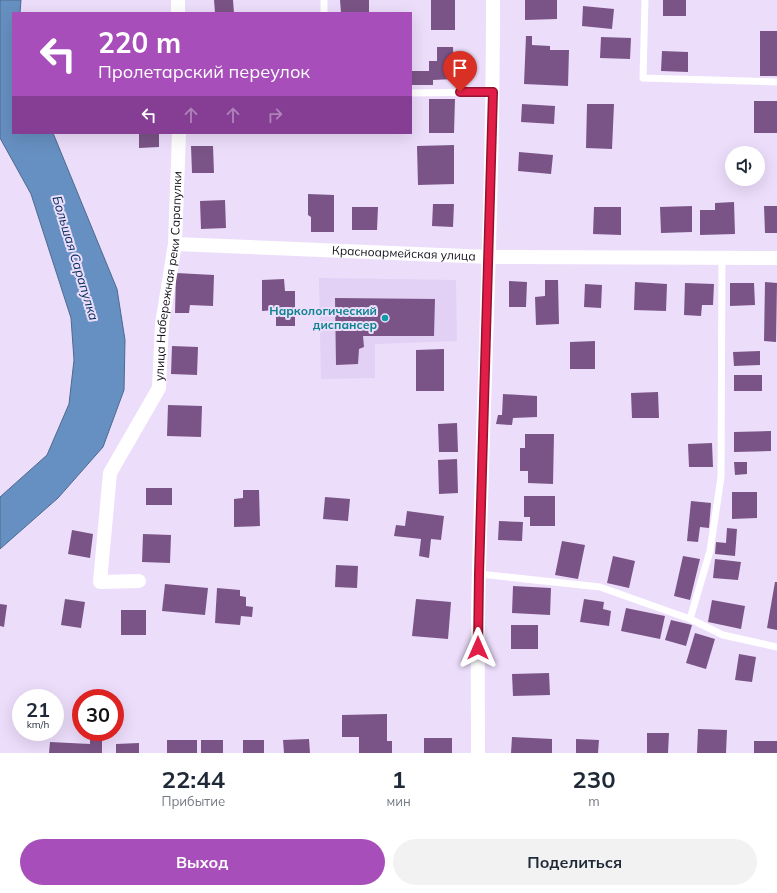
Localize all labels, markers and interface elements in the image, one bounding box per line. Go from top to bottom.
text: 220 m [98,25,181,60]
icon: left [32,28,84,80]
pin [443,51,477,92]
icon: arrive [449,57,471,79]
text: Пролетарский переулок [98,60,310,83]
icon: left [138,104,160,126]
icon: ahead [180,104,202,126]
icon: ahead [222,104,244,126]
icon: right [264,104,286,126]
map controls [725,146,765,186]
button: sound [725,146,765,186]
street label: улица Набережная реки Сарапулки [151,171,185,381]
water label: Большая Сарапулка [49,194,103,322]
street label: Красноармейская улица [332,243,476,263]
place label: Наркологический диспансер [269,303,377,332]
marker: Наркологический диспансер [380,313,390,323]
position arrow [457,627,499,669]
speed limit sign: 30 [72,689,124,741]
text: 21 [26,697,50,722]
text: km/h [27,718,49,731]
text: 22:44 [162,764,225,794]
text: 1 [392,764,406,794]
text: 230 [572,764,616,794]
text: Прибытие [161,793,225,809]
text: мин [387,793,411,809]
text: m [588,793,600,809]
button: Выход [20,839,385,885]
button: Поделиться [393,839,757,885]

